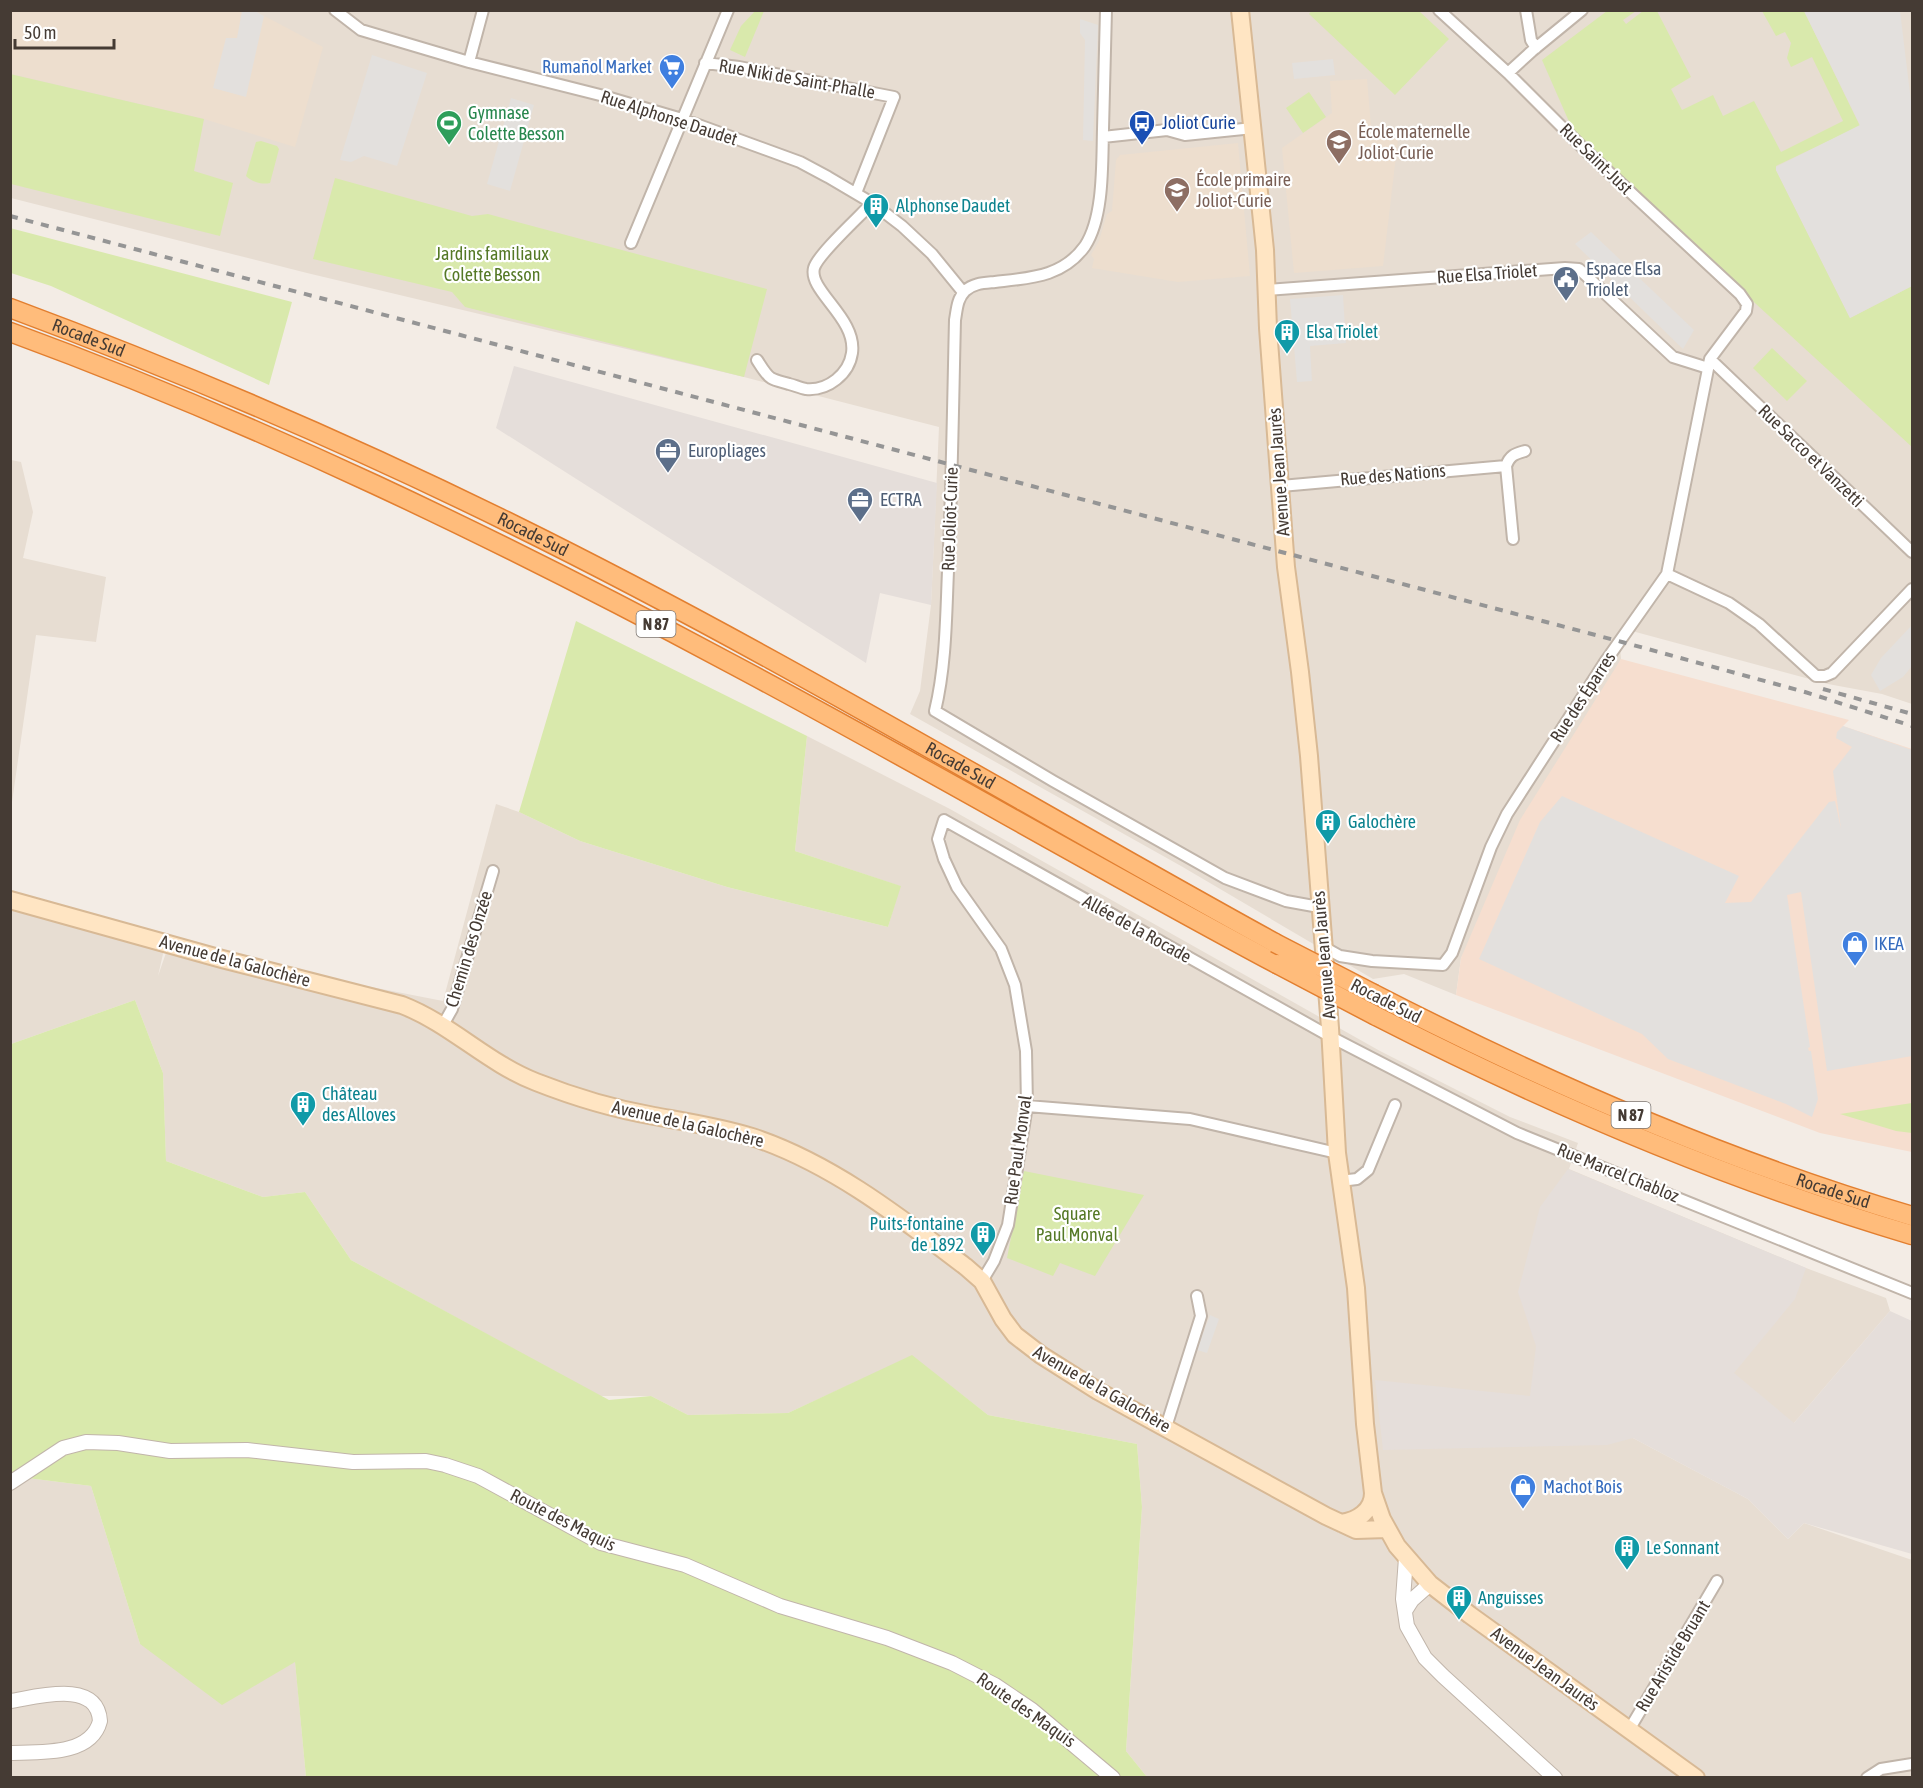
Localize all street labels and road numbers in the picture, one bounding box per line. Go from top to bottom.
street label: Rue Niki de Saint-Phalle [717,54,877,103]
street label: Rue Alphonse Daudet [598,86,740,150]
street label: Rue Saint-Just [1556,119,1637,198]
street label: Rue Elsa Triolet [1436,260,1538,287]
street label: Rocade Sud [49,314,128,361]
street label: Rue Sacco et Vanzetti [1754,400,1869,511]
street label: Avenue Jean Jaurès [1264,407,1293,537]
street label: Rue des Nations [1339,459,1447,490]
street label: Rue Joliot-Curie [937,467,962,571]
street label: Rocade Sud [494,508,572,560]
road number: N 87 [636,611,676,637]
street label: Rue des Éparres [1546,648,1620,746]
street label: Rocade Sud [922,737,999,793]
street label: Chemin des Onzée [441,888,496,1010]
street label: Allée de la Rocade [1079,890,1195,967]
street label: Avenue Jean Jaurès [1307,890,1340,1020]
street label: Avenue de la Galochère [158,930,313,991]
street label: Rocade Sud [1347,974,1425,1027]
street label: Rue Paul Monval [999,1093,1036,1206]
street label: Avenue de la Galochère [610,1096,766,1151]
road number: N 87 [1612,1102,1650,1128]
street label: Rue Marcel Chabloz [1554,1139,1683,1207]
street label: Rocade Sud [1793,1168,1873,1212]
street label: Avenue de la Galochère [1030,1341,1175,1436]
street label: Route des Maquis [507,1484,619,1555]
street label: Rue Aristide Bruant [1631,1596,1714,1715]
street label: Avenue Jean Jaurès [1487,1622,1603,1715]
street label: Route des Maquis [973,1668,1080,1751]

